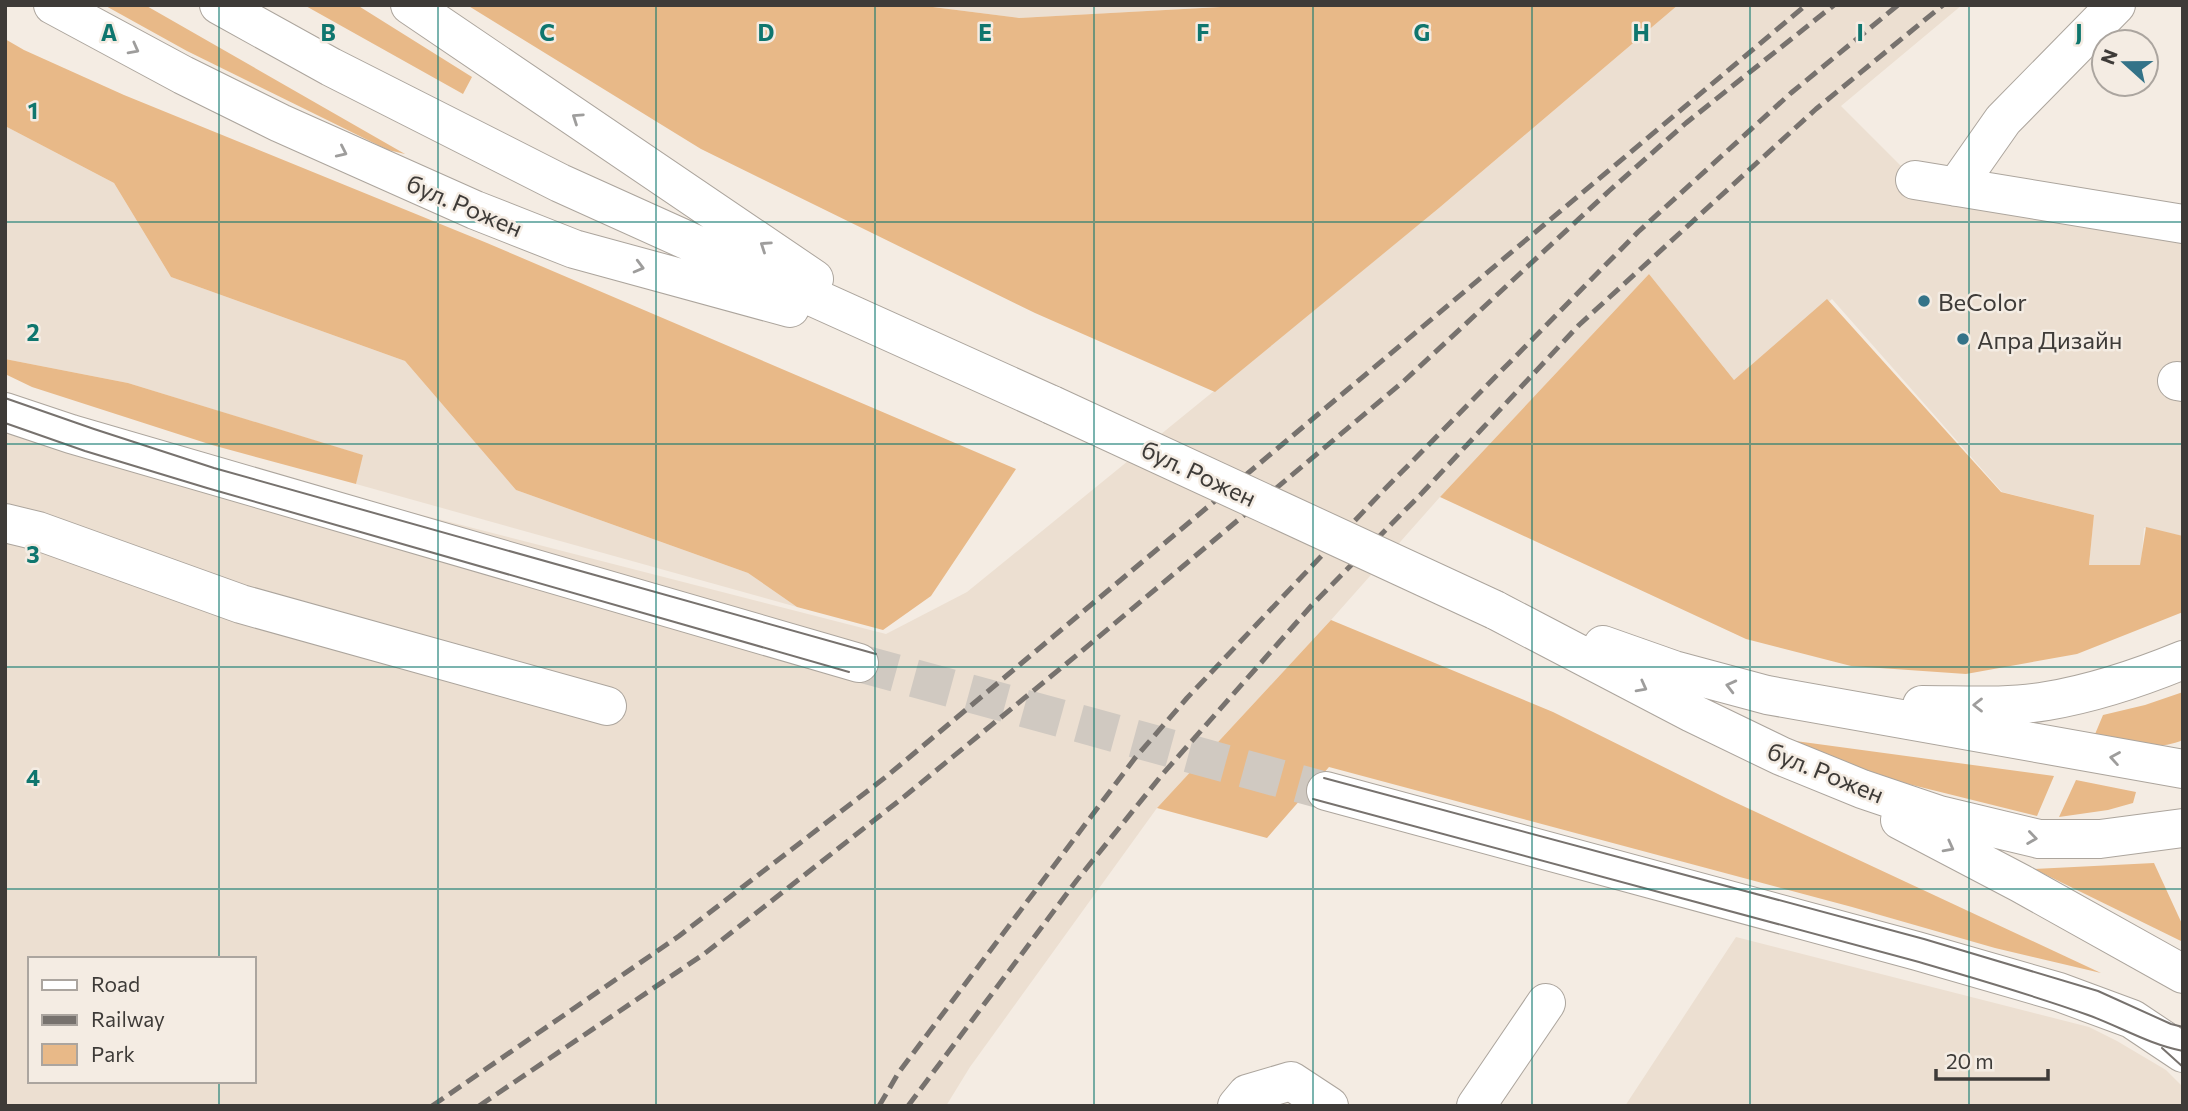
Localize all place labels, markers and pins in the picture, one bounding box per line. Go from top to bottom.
place label: BeColor [1938,287,2027,316]
marker: BeColor [1916,293,1932,309]
place label: Апра Дизайн [1977,325,2122,354]
marker: Апра Дизайн [1955,331,1971,347]

